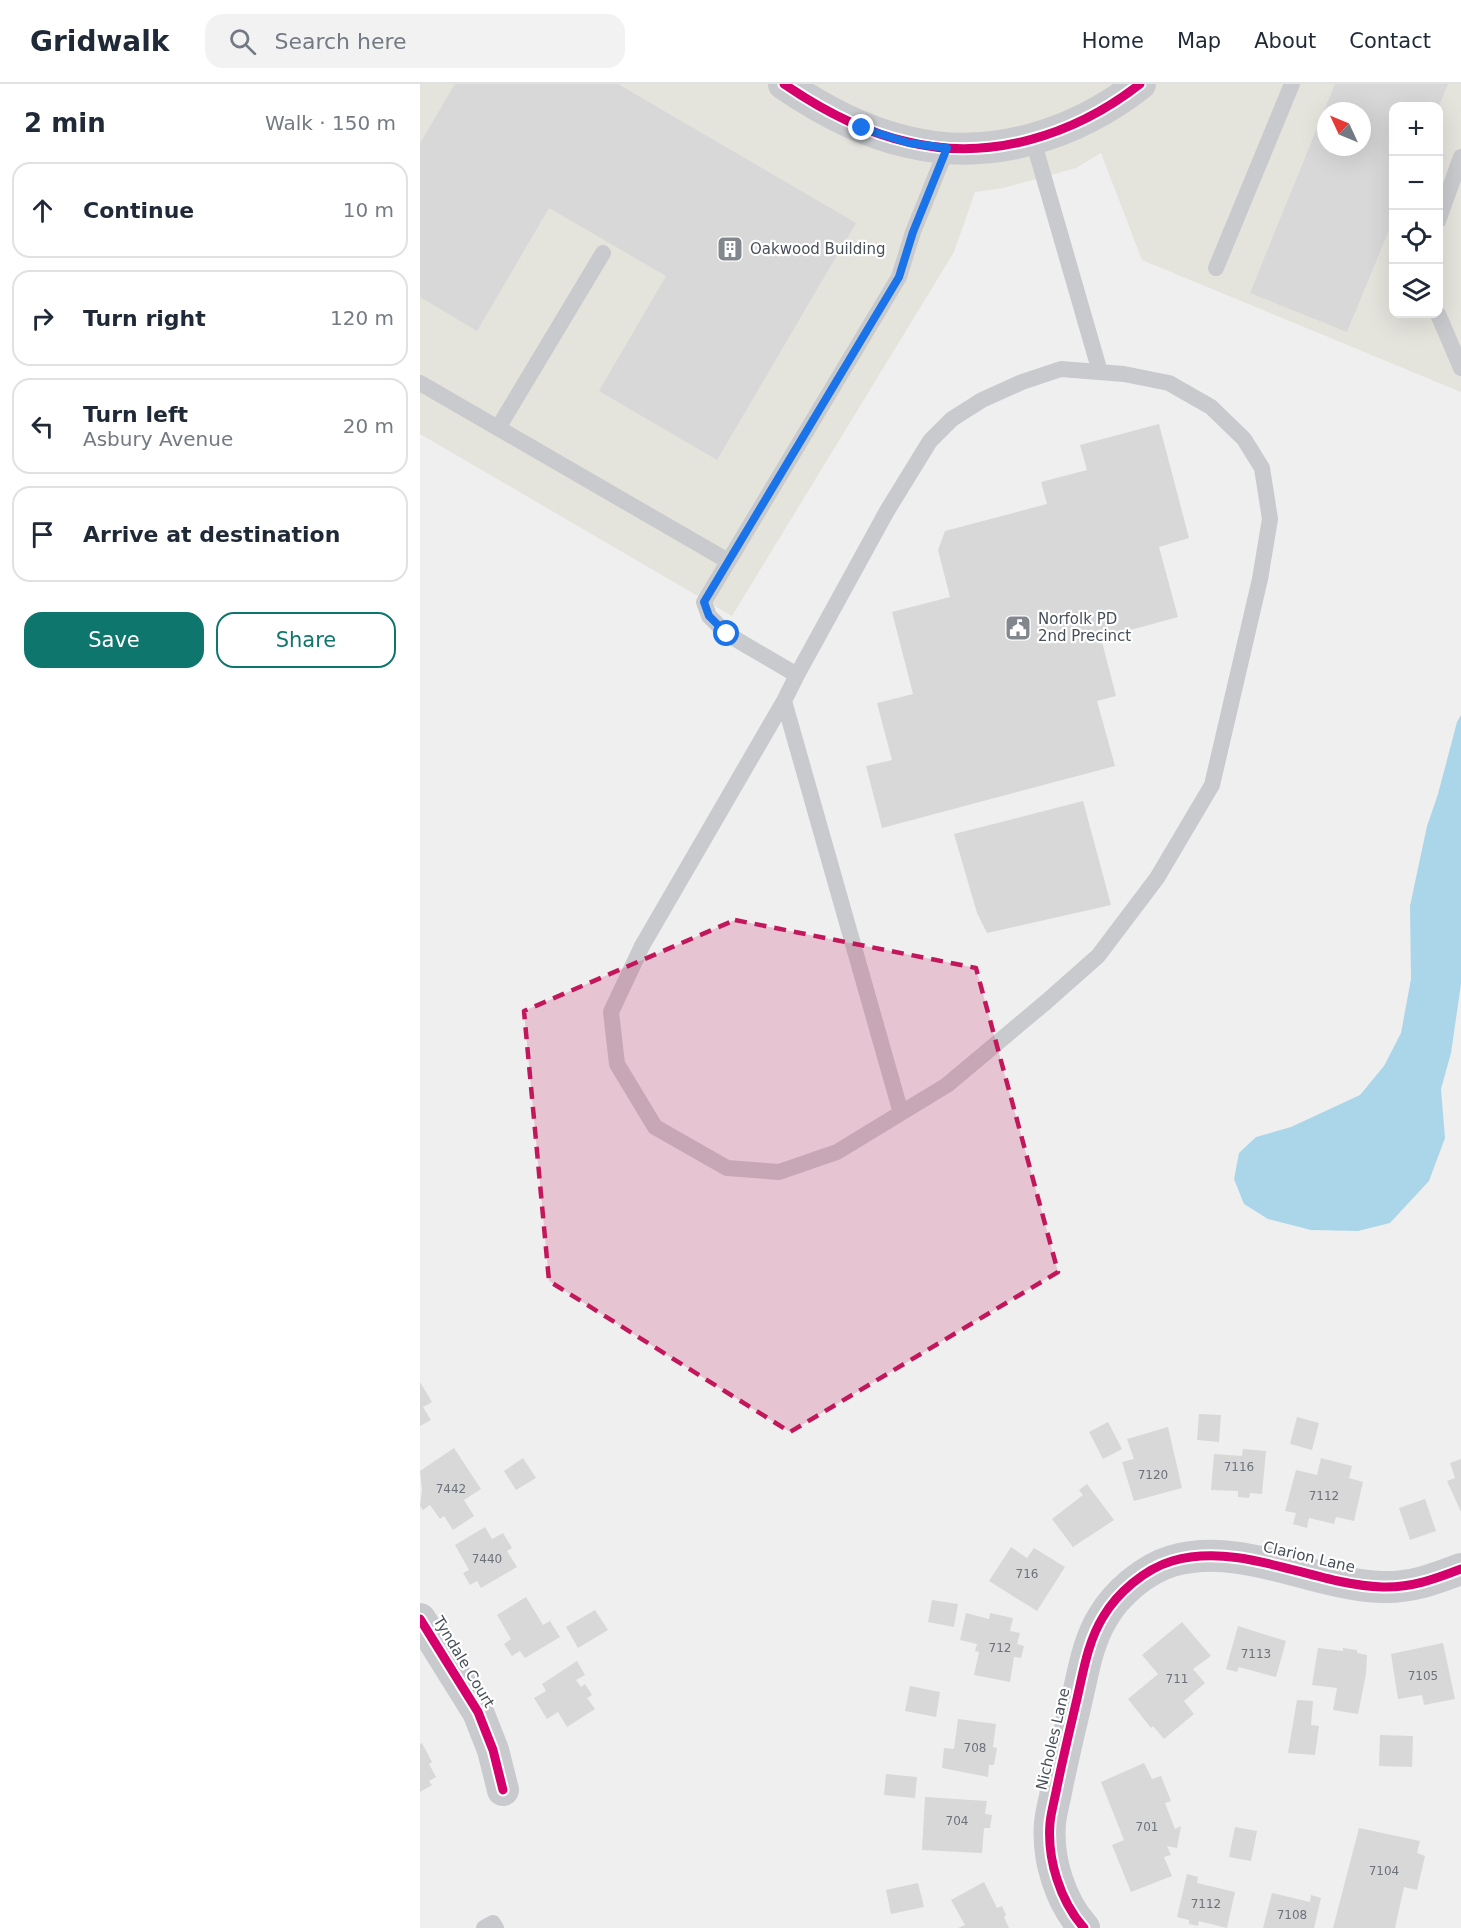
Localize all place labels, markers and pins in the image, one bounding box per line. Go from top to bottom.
building icon: Oakwood Building [715,234,745,264]
place label: Oakwood Building [750,240,885,258]
place label: Norfolk PD 2nd Precinct [1038,610,1131,645]
public building icon: Norfolk PD 2nd Precinct [1003,613,1033,643]

